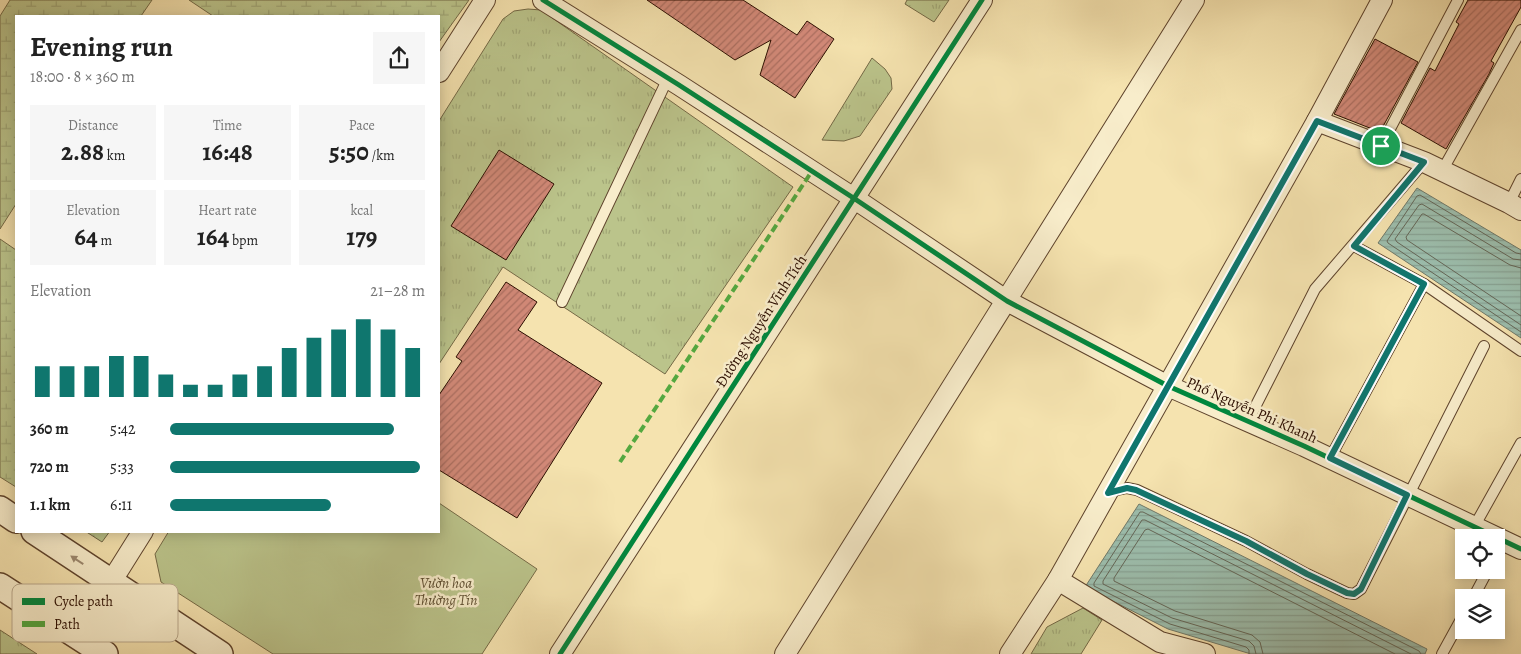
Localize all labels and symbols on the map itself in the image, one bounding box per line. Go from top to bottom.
pin [1360,125,1402,167]
street label: Đường Nguyễn Vĩnh Tích [711,251,811,391]
street label: Phố Nguyễn Phi Khanh [1183,372,1321,448]
one-way arrow [70,555,84,565]
park label: Vườn hoa Thường Tín [415,573,477,610]
legend [12,584,178,642]
text: Cycle path [54,592,114,611]
text: Path [54,615,81,634]

